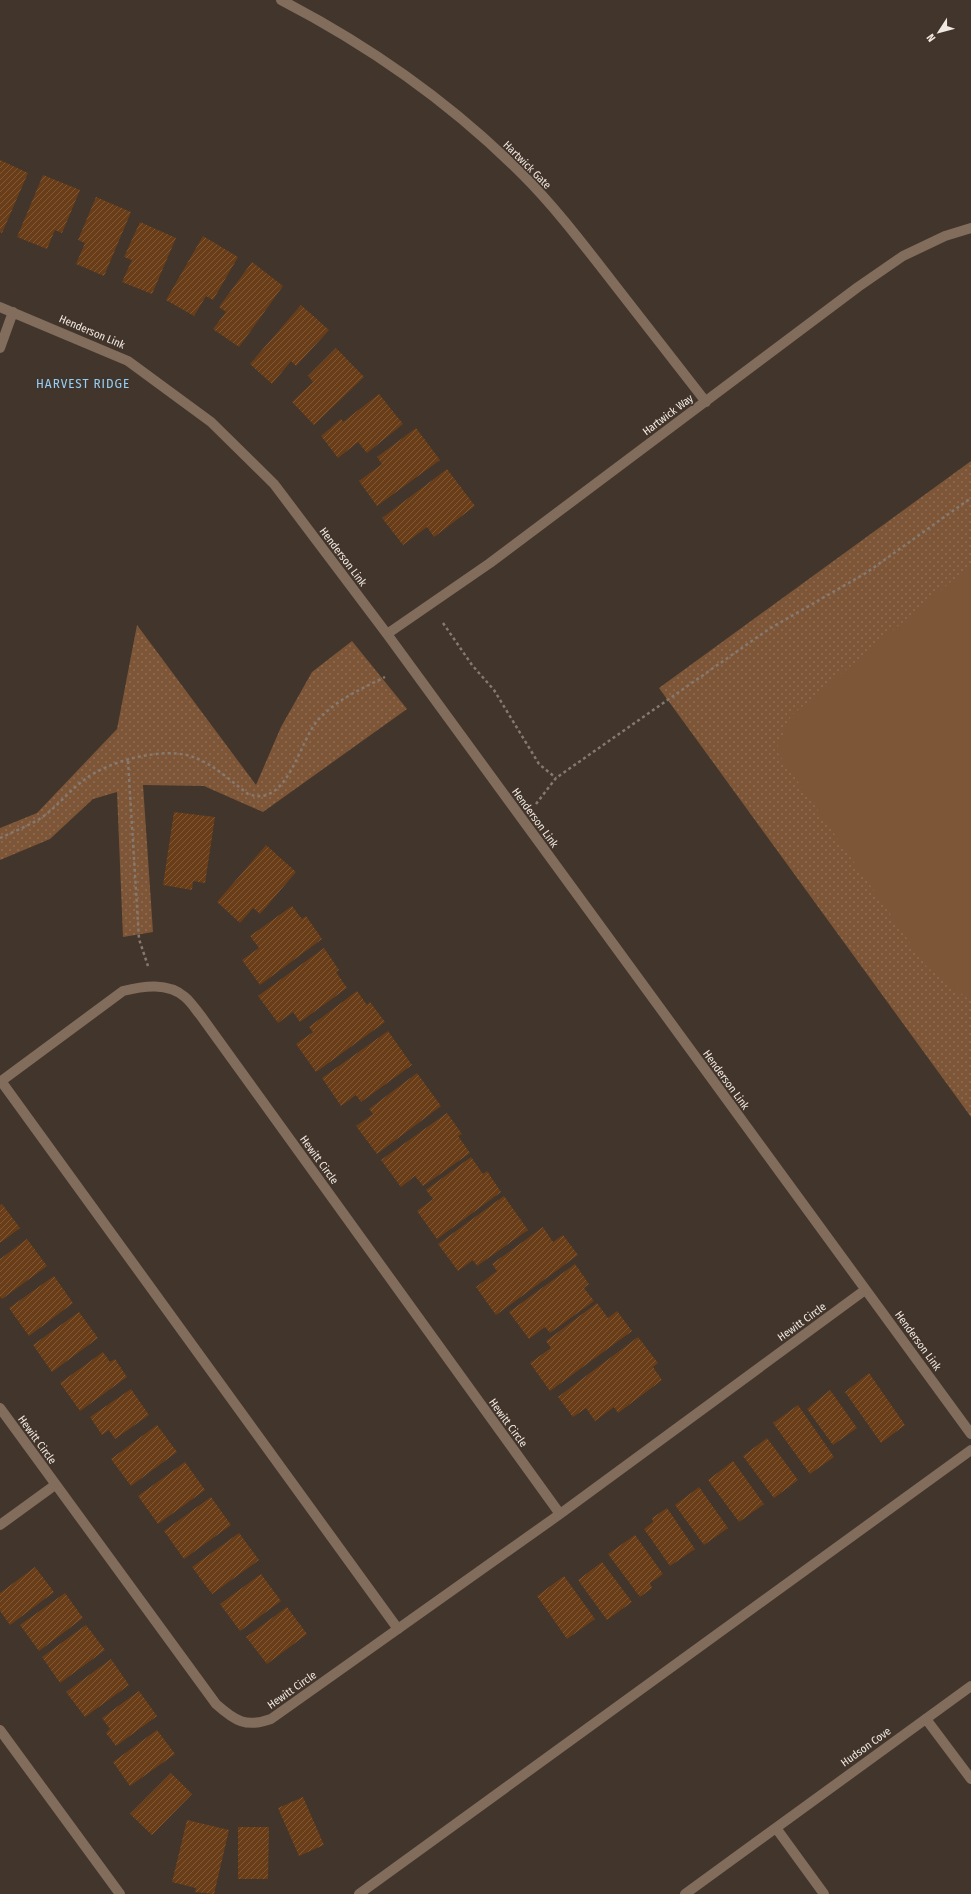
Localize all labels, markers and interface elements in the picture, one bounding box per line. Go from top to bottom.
north arrow [919,12,959,52]
text: N [924,31,939,44]
street label: Hartwick Gate [500,138,554,192]
street label: Henderson Link [57,312,128,352]
district label: HARVEST RIDGE [36,376,130,391]
street label: Hartwick Way [640,392,696,438]
street label: Henderson Link [317,525,370,590]
street label: Henderson Link [509,786,561,851]
street label: Henderson Link [700,1048,752,1113]
street label: Hewitt Circle [297,1133,341,1187]
street label: Hewitt Circle [775,1300,829,1344]
street label: Henderson Link [892,1309,944,1374]
street label: Hewitt Circle [486,1396,530,1450]
street label: Hewitt Circle [15,1413,59,1467]
street label: Hewitt Circle [265,1668,319,1712]
street label: Hudson Cove [838,1725,894,1769]

